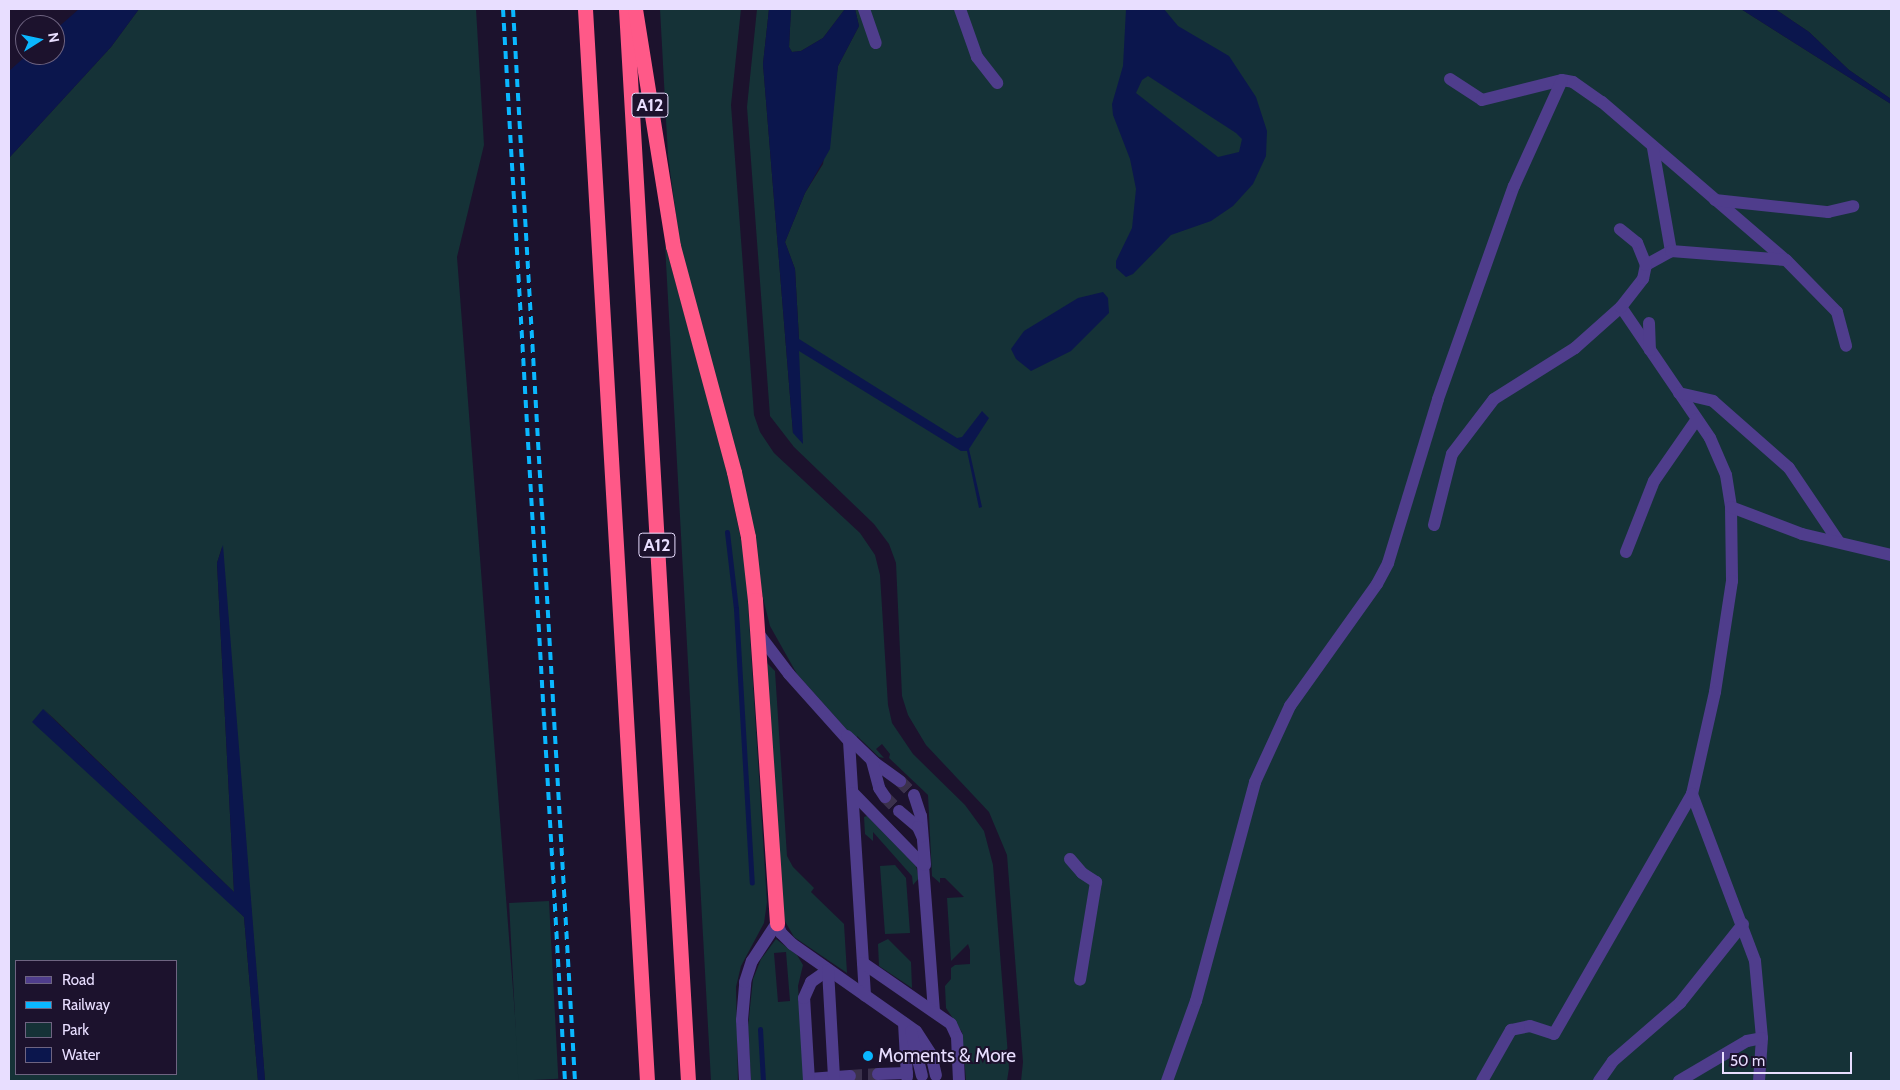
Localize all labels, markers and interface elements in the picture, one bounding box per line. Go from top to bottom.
north arrow [15,15,65,65]
text: N [44,31,64,44]
road number: A12 [631,90,669,120]
road number: A12 [638,530,676,560]
legend [15,960,178,1075]
text: Road [62,971,95,989]
text: Railway [62,996,110,1014]
text: Park [62,1021,89,1039]
scale bar [1725,1042,1855,1074]
place label: Moments & More [878,1045,1016,1067]
text: Water [62,1046,100,1064]
marker: Moments & More [862,1050,874,1062]
text: 50 m [1730,1052,1765,1070]

